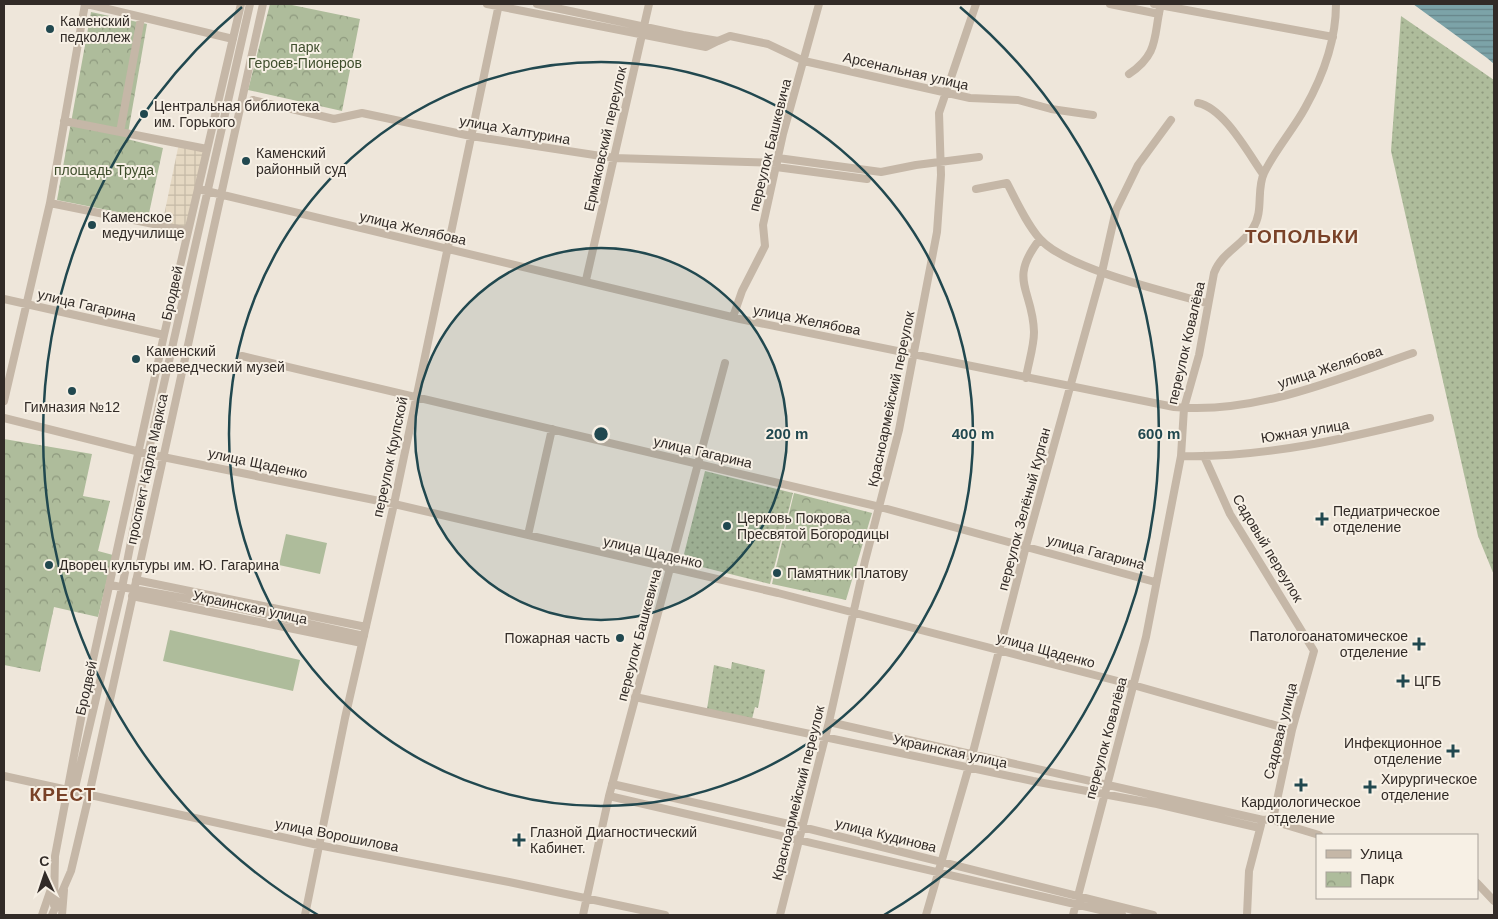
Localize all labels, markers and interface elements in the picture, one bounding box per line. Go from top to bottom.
place label: Каменский педколлеж [60,13,131,45]
marker: Каменский педколлеж [44,23,56,35]
park label: парк Героев-Пионеров [248,39,362,71]
street label: Арсенальная улица [842,49,971,93]
street label: Ермаковский переулок [581,64,630,213]
street label: переулок Башкевича [746,77,794,213]
place label: Центральная библиотека им. Горького [154,98,319,130]
marker: Центральная библиотека им. Горького [138,108,150,120]
street label: улица Халтурина [458,112,572,148]
place label: Каменский районный суд [256,145,346,177]
marker: Каменский районный суд [240,155,252,167]
park label: площадь Труда [54,162,154,178]
street label: улица Желябова [358,208,468,248]
place label: Каменское медучилище [102,209,185,241]
marker: Каменское медучилище [86,219,98,231]
district label: ТОПОЛЬКИ [1245,226,1359,247]
street label: Бродвей [158,264,186,322]
street label: переулок Ковалёва [1164,280,1208,406]
street label: улица Гагарина [36,286,138,324]
street label: улица Желябова [752,302,862,338]
street label: Красноармейский переулок [865,309,918,488]
street label: улица Желябова [1276,342,1385,391]
place label: Каменский краеведческий музей [146,343,285,375]
marker: Каменский краеведческий музей [130,353,142,365]
marker: Гимназия №12 [66,385,78,397]
street label: проспект Карла Маркса [123,392,171,546]
street label: переулок Крупской [369,395,411,519]
place label: Гимназия №12 [24,399,120,415]
street label: Южная улица [1260,416,1350,446]
centre of rings [592,425,610,443]
text: 200 m [766,425,808,442]
text: 400 m [952,425,994,442]
text: 600 m [1138,425,1180,442]
street label: переулок Зелёный Курган [995,426,1053,592]
street label: улица Гагарина [652,433,754,471]
street label: улица Щаденко [207,445,309,481]
street label: Садовый переулок [1229,491,1307,606]
place label: Педиатрическое отделение [1333,503,1440,535]
place label: Церковь Покрова Пресвятой Богородицы [737,510,889,542]
marker: Педиатрическое отделение [1315,512,1329,526]
marker: Церковь Покрова Пресвятой Богородицы [721,520,733,532]
street label: улица Гагарина [1045,531,1147,573]
street label: улица Щаденко [602,533,704,571]
place label: Дворец культуры им. Ю. Гагарина [59,557,279,573]
marker: Дворец культуры им. Ю. Гагарина [43,559,55,571]
place label: Памятник Платову [787,565,908,581]
street label: переулок Башкевича [614,567,664,703]
marker: Памятник Платову [771,567,783,579]
street label: Украинская улица [191,587,309,627]
place label: Патологоанатомическое отделение [1250,628,1408,660]
street label: улица Щаденко [995,629,1097,671]
place label: Пожарная часть [505,630,610,646]
marker: Пожарная часть [614,632,626,644]
marker: Патологоанатомическое отделение [1412,637,1426,651]
street label: Бродвей [72,659,100,717]
place label: ЦГБ [1414,673,1441,689]
marker: ЦГБ [1396,674,1410,688]
street label: переулок Ковалёва [1082,675,1130,801]
street label: Садовая улица [1260,681,1300,781]
street label: Красноармейский переулок [769,703,828,882]
street label: Украинская улица [891,731,1009,771]
place label: Инфекционное отделение [1344,735,1442,767]
marker: Инфекционное отделение [1446,744,1460,758]
place label: Хирургическое отделение [1381,771,1477,803]
marker: Кардиологическое отделение [1294,778,1308,792]
marker: Хирургическое отделение [1363,780,1377,794]
district label: КРЕСТ [30,784,96,805]
place label: Кардиологическое отделение [1241,794,1361,826]
street label: улица Ворошилова [274,815,400,855]
street label: улица Кудинова [834,815,938,855]
place label: Глазной Диагностический Кабинет. [530,824,697,856]
marker: Глазной Диагностический Кабинет. [512,833,526,847]
legend [1316,834,1478,899]
text: Улица [1360,845,1403,862]
north arrow [20,849,70,899]
text: С [39,853,50,869]
text: Парк [1360,870,1394,887]

